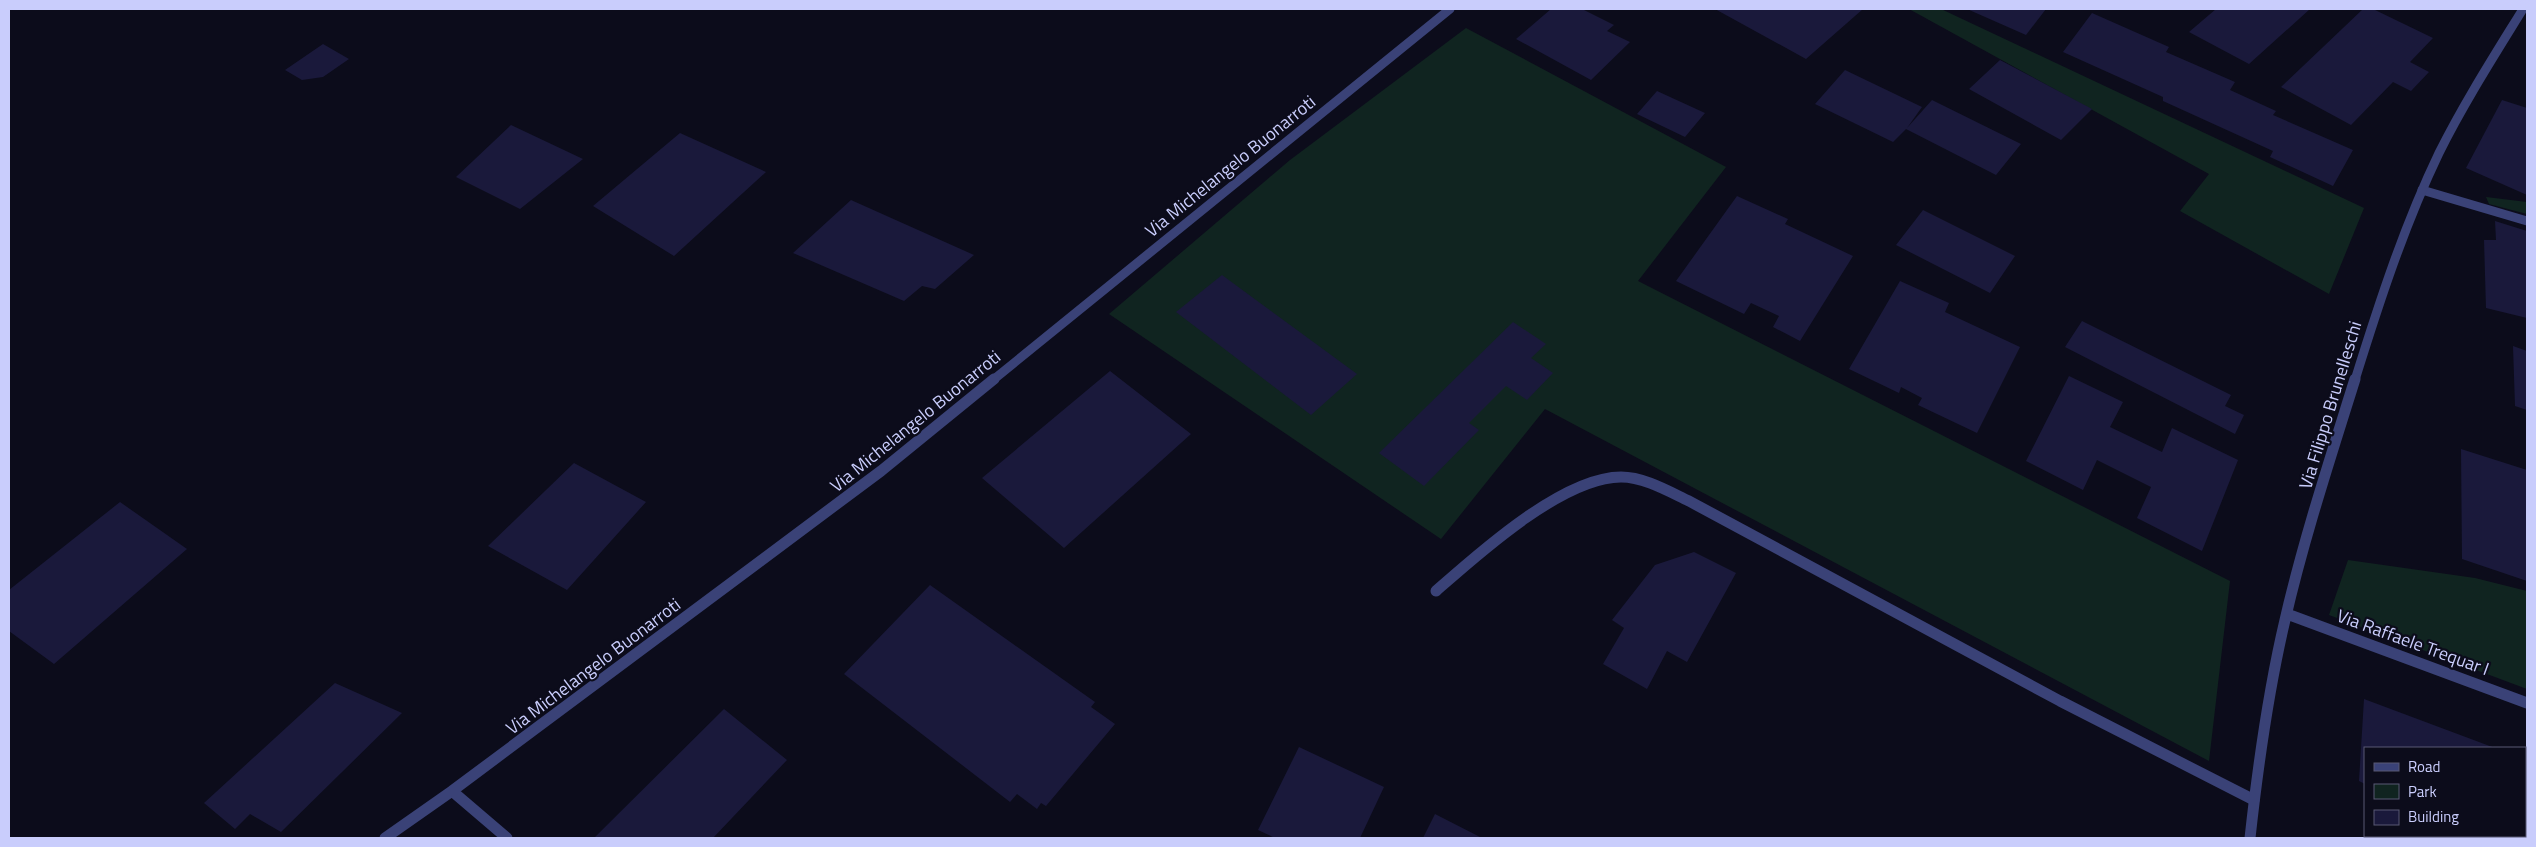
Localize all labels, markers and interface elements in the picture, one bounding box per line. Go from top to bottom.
street label: Via Michelangelo Buonarroti [1139,89,1321,243]
street label: Via Filippo Brunelleschi [2292,318,2368,492]
street label: Via Michelangelo Buonarroti [824,344,1006,498]
street label: Via Michelangelo Buonarroti [500,591,686,741]
street label: Via Raffaele Trequar I [2333,602,2493,682]
legend [2364,747,2526,837]
text: Road [2408,755,2440,778]
text: Park [2408,780,2437,803]
text: Building [2408,805,2459,828]

